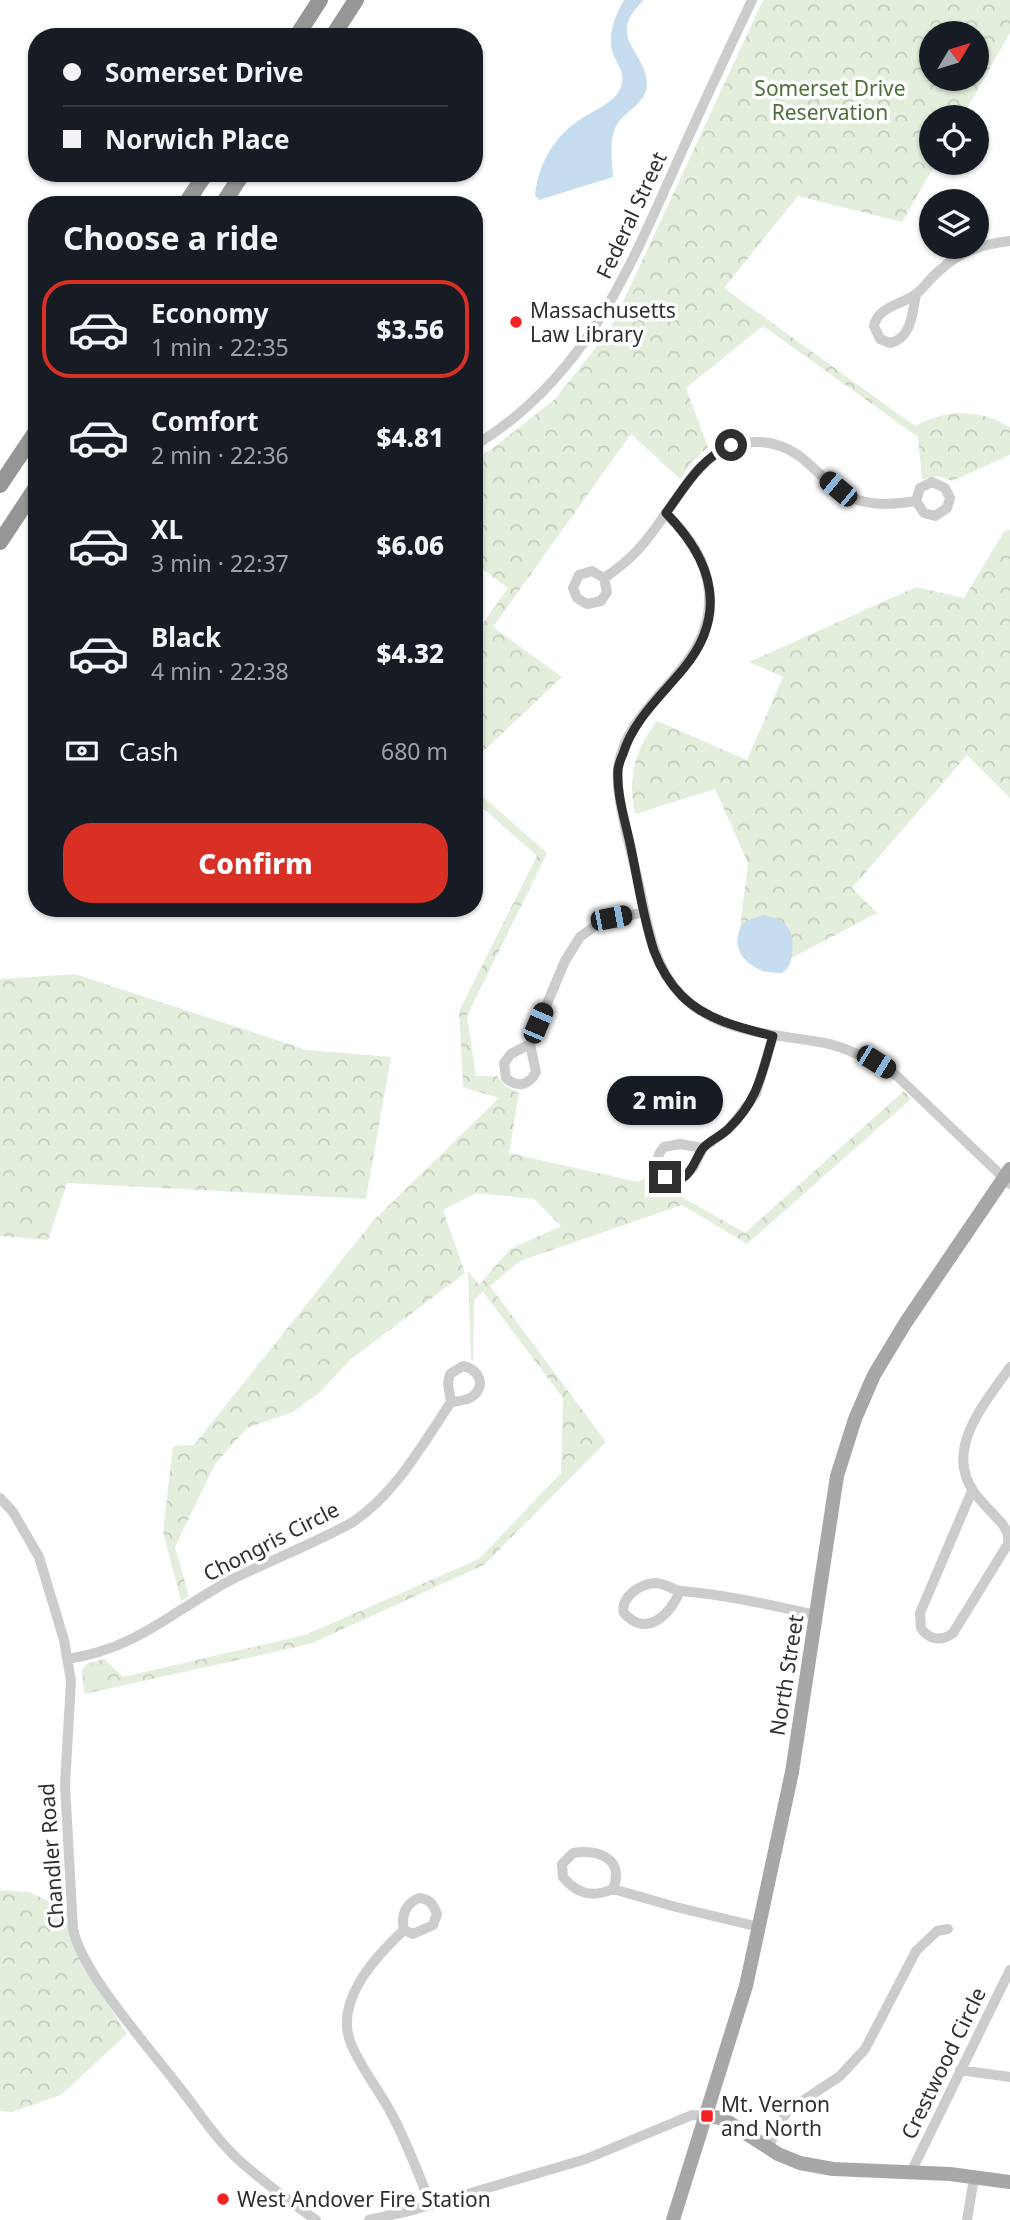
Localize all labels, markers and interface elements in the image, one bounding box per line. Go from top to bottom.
north arrow [919,21,989,91]
map controls [919,21,989,259]
text: Somerset Drive [105,54,303,90]
park label: Somerset Drive Reservation [754,74,906,126]
button: locate [919,105,989,175]
text: Norwich Place [105,121,290,157]
street label: Federal Street [589,147,673,283]
button: layers [919,189,989,259]
text: Choose a ride [63,216,279,259]
text: Economy [151,295,269,331]
place label: Massachusetts Law Library [530,296,676,348]
icon: car [67,298,130,361]
text: $3.56 [377,311,444,347]
marker: Massachusetts Law Library [508,314,524,330]
text: 1 min · 22:35 [151,331,289,363]
text: Comfort [151,403,259,439]
icon: car [67,406,130,469]
text: $4.81 [377,419,444,455]
route start [715,429,747,461]
text: 2 min · 22:36 [151,439,289,471]
car [816,467,861,511]
text: XL [151,511,183,547]
icon: car [67,514,130,577]
text: $6.06 [377,527,444,563]
text: 3 min · 22:37 [151,547,289,579]
text: Black [151,619,221,655]
icon: car [67,622,130,685]
text: $4.32 [377,635,444,671]
text: 4 min · 22:38 [151,655,289,687]
icon: cash [63,732,101,770]
text: Cash [119,733,179,769]
text: 680 m [381,735,448,767]
button: Confirm [63,823,448,903]
car [589,904,634,932]
car [521,1000,556,1046]
car [853,1042,900,1082]
callout: 2 min [607,1076,723,1124]
text: 2 min [633,1084,697,1116]
route end [649,1161,681,1193]
street label: Chongris Circle [198,1495,344,1587]
street label: North Street [763,1612,809,1737]
street label: Chandler Road [32,1782,70,1930]
street label: Crestwood Circle [894,1982,992,2144]
place label: Mt. Vernon and North [721,2090,830,2142]
marker: Mt. Vernon and North [699,2108,715,2124]
place label: West Andover Fire Station [237,2185,491,2213]
marker: West Andover Fire Station [215,2191,231,2207]

